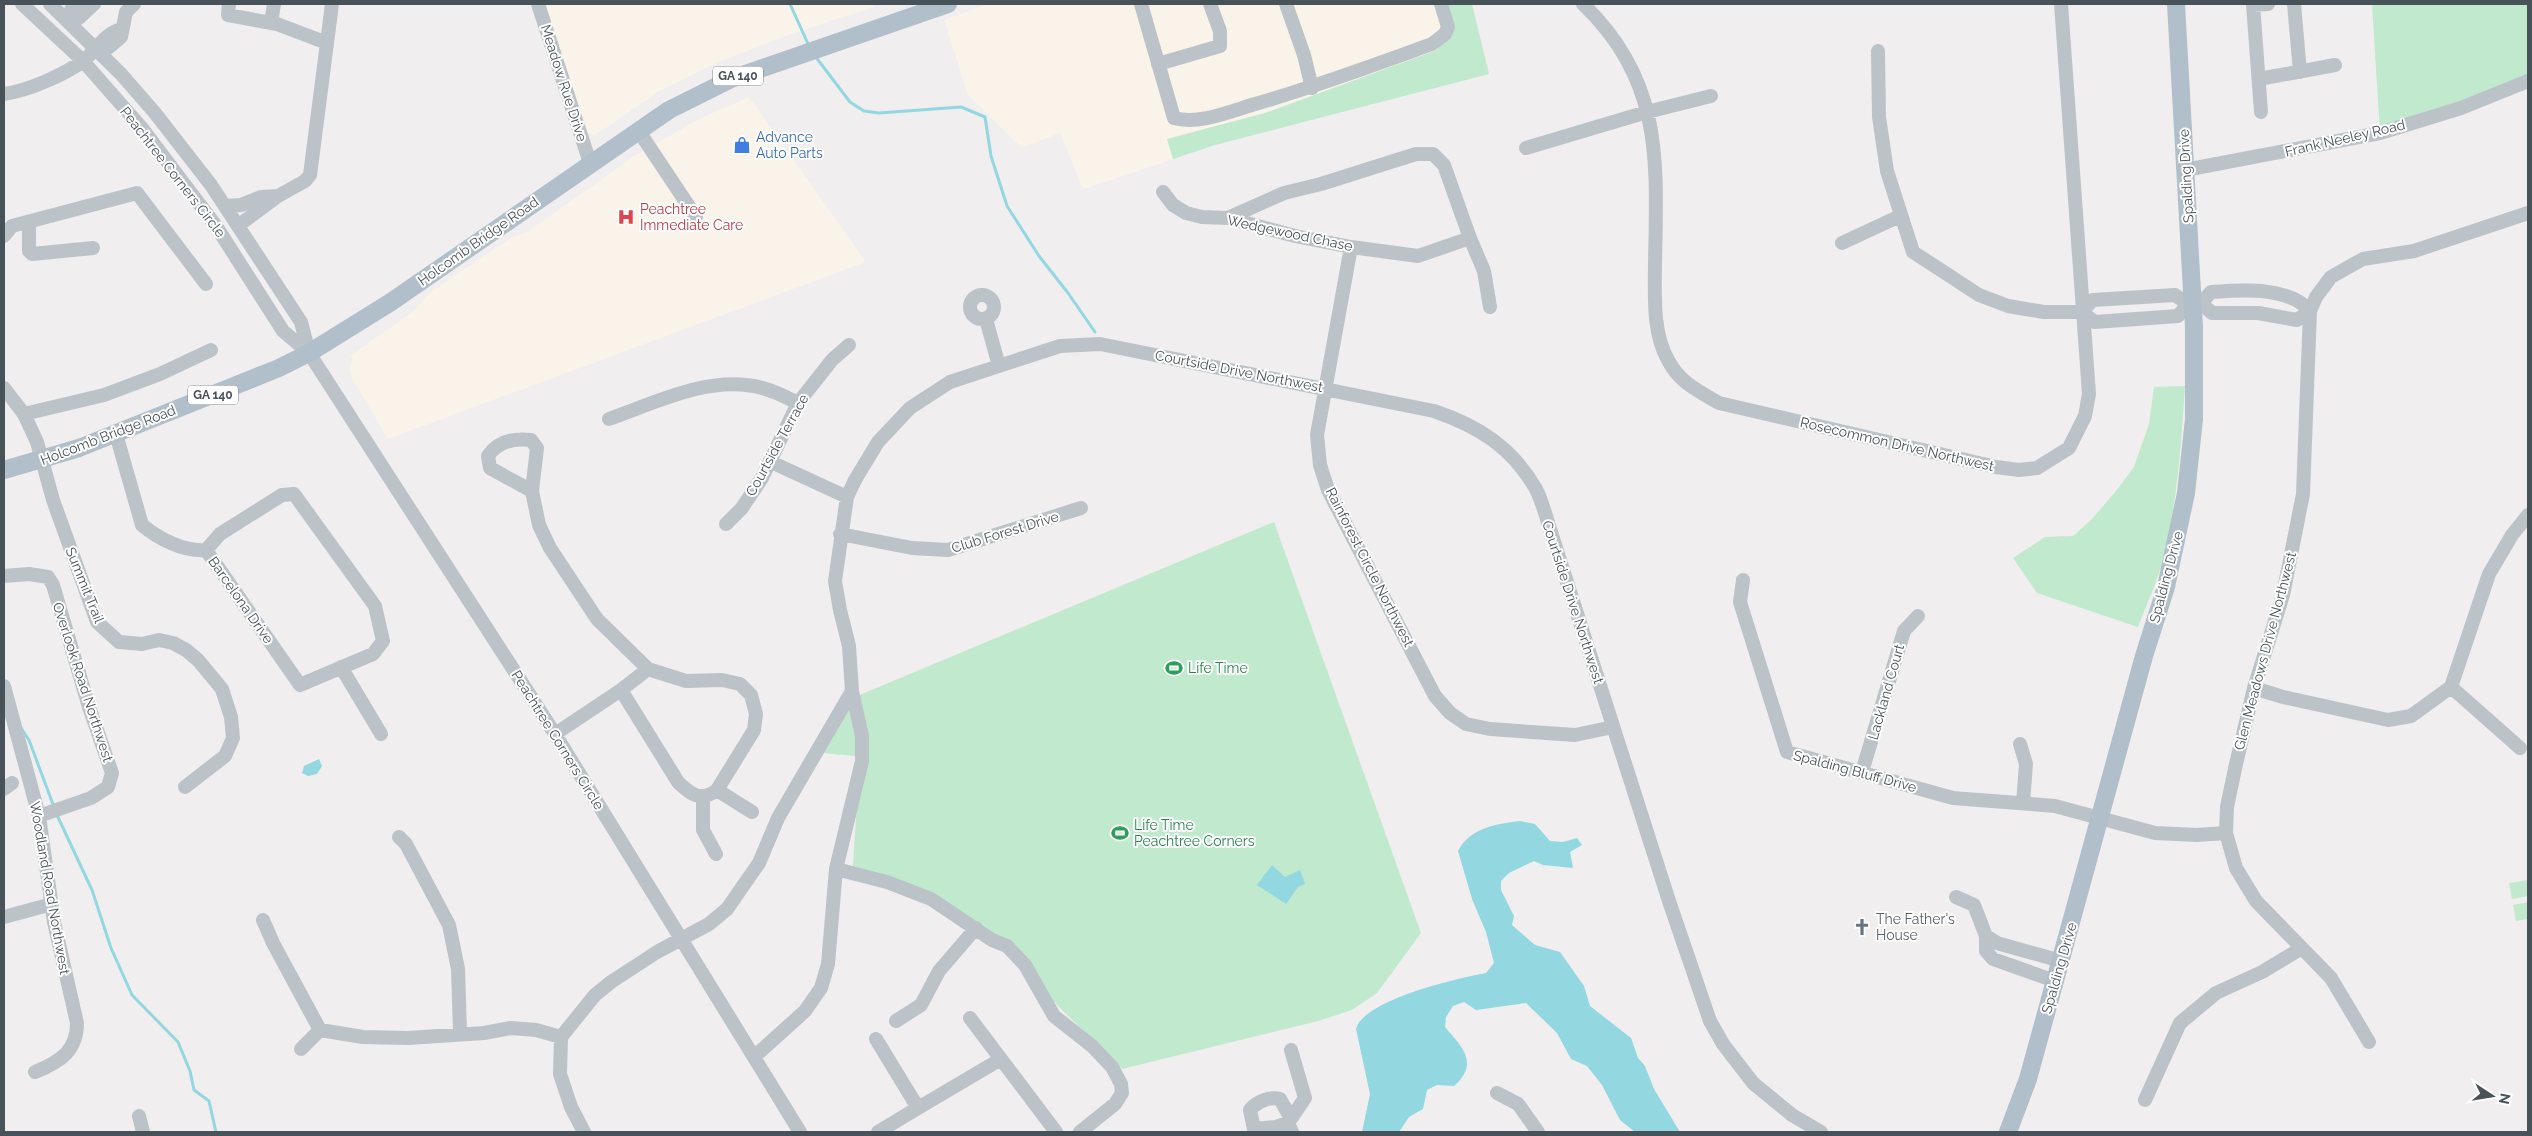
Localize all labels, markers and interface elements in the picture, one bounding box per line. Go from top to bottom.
street label: Meadow Rue Drive [538,23,590,143]
road number: GA 140 [713,66,763,85]
street label: Peachtree Corners Circle [117,104,229,240]
street label: Frank Neeley Road [2283,116,2407,160]
place label: Advance Auto Parts [756,129,823,161]
street label: Spalding Drive [2176,129,2196,223]
shop icon: Advance Auto Parts [732,135,752,155]
street label: Holcomb Bridge Road [415,193,541,289]
place label: Peachtree Immediate Care [640,201,743,233]
hospital icon: Peachtree Immediate Care [616,207,636,227]
street label: Wedgewood Chase [1226,212,1354,254]
street label: Courtside Drive Northwest [1154,347,1325,395]
road number: GA 140 [188,386,238,404]
street label: Courtside Terrace [742,391,812,499]
street label: Holcomb Bridge Road [38,402,178,468]
street label: Rosecommon Drive Northwest [1799,414,1996,474]
street label: Rainforest Circle Northwest [1323,485,1417,650]
street label: Club Forest Drive [949,508,1061,556]
street label: Courtside Drive Northwest [1539,518,1607,686]
street label: Spalding Drive [2146,529,2186,625]
street label: Summit Trail [63,545,107,625]
street label: Glen Meadows Drive Northwest [2231,550,2299,752]
street label: Barcelona Drive [205,553,277,647]
street label: Overlook Road Northwest [50,600,116,764]
street label: Lackland Court [1865,642,1907,742]
sports icon: Life Time [1164,658,1184,678]
place label: Life Time [1188,660,1248,676]
street label: Peachtree Corners Circle [509,667,607,813]
street label: Spalding Bluff Drive [1792,747,1918,795]
street label: Woodland Road Northwest [27,800,73,976]
place label: Life Time Peachtree Corners [1134,817,1255,849]
sports icon: Life Time Peachtree Corners [1110,823,1130,843]
place label: The Father's House [1876,911,1955,943]
church icon: The Father's House [1852,917,1872,937]
street label: Spalding Drive [2038,921,2080,1015]
north arrow [2467,1071,2517,1121]
text: N [2496,1092,2514,1106]

